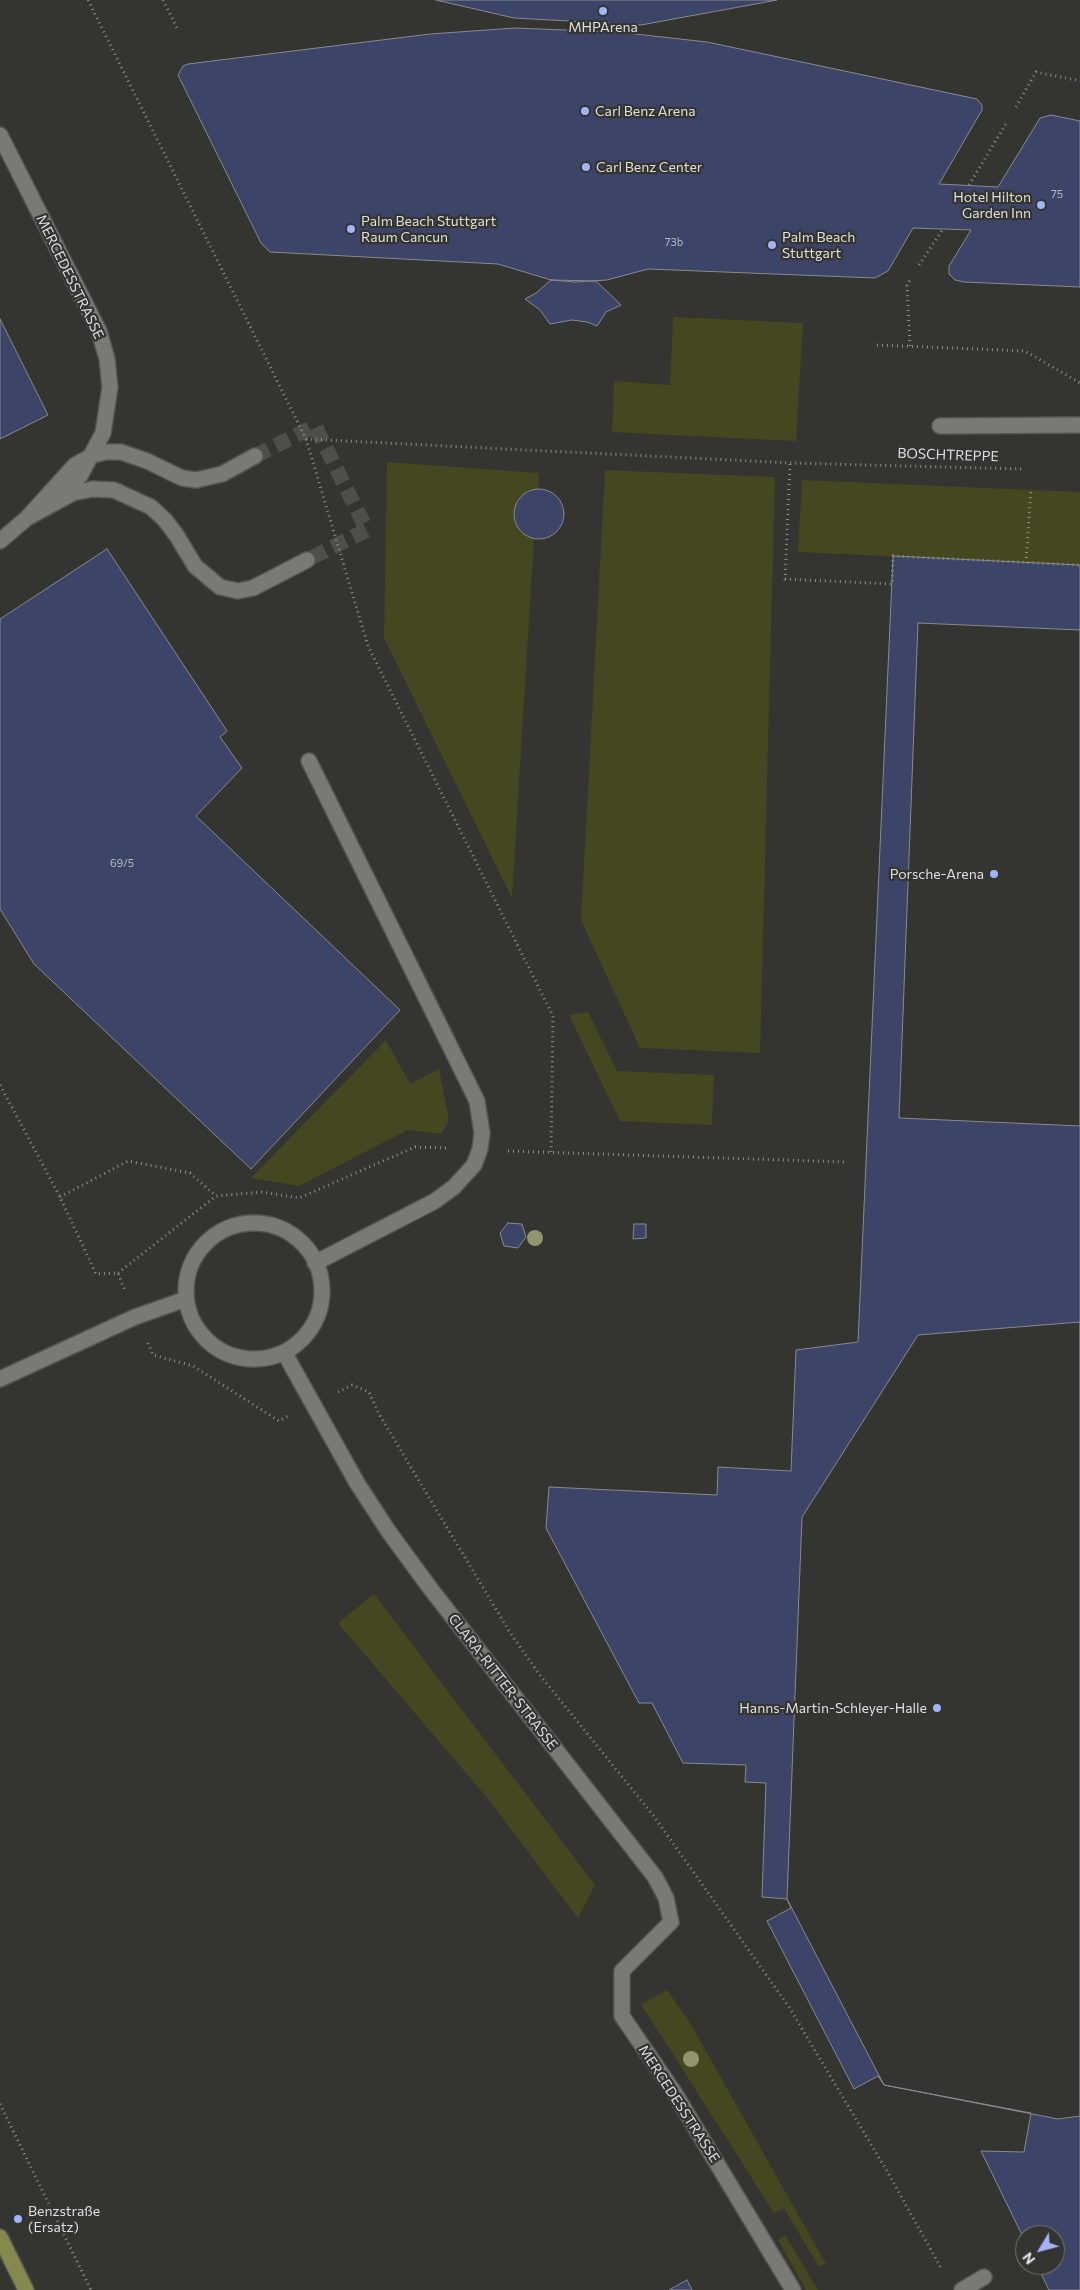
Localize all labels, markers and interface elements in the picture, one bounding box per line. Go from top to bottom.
marker: MHPArena [597,5,609,17]
place label: MHPArena [568,19,638,35]
place label: Carl Benz Arena [595,103,696,119]
marker: Carl Benz Arena [579,105,591,117]
place label: Carl Benz Center [596,159,702,175]
marker: Carl Benz Center [580,161,592,173]
house number: 75 [1051,187,1063,201]
place label: Hotel Hilton Garden Inn [953,189,1031,222]
marker: Hotel Hilton Garden Inn [1035,199,1047,211]
street label: MERCEDESSTRASSE [33,212,107,342]
place label: Palm Beach Stuttgart Raum Cancun [361,213,496,246]
marker: Palm Beach Stuttgart Raum Cancun [345,223,357,235]
place label: Palm Beach Stuttgart [782,229,855,262]
house number: 73b [665,235,683,249]
marker: Palm Beach Stuttgart [766,239,778,251]
street label: BOSCHTREPPE [897,445,999,465]
house number: 69/5 [110,856,134,870]
place label: Porsche-Arena [890,866,984,882]
marker: Porsche-Arena [988,868,1000,880]
street label: CLARA-RITTER-STRASSE [445,1611,561,1753]
place label: Hanns-Martin-Schleyer-Halle [739,1700,927,1716]
marker: Hanns-Martin-Schleyer-Halle [931,1702,943,1714]
street label: MERCEDESSTRASSE [635,2042,723,2166]
place label: Benzstraße (Ersatz) [28,2203,100,2236]
marker: Benzstraße (Ersatz) [12,2213,24,2225]
north arrow [1015,2225,1065,2275]
text: N [1018,2249,1038,2268]

